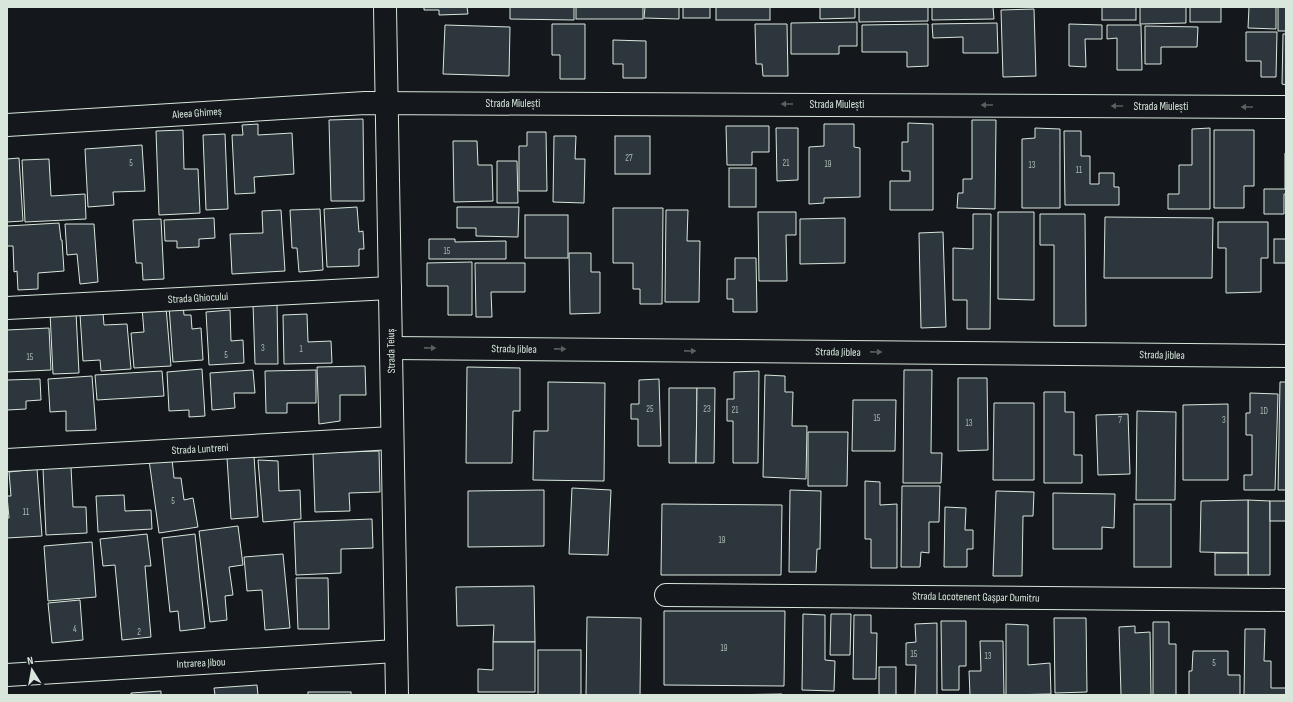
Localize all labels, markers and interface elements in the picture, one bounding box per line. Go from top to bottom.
street label: Strada Miulești [486,97,540,110]
street label: Strada Miulești [810,98,864,111]
street label: Strada Miulești [1134,100,1188,113]
one-way arrow [780,101,793,107]
one-way arrow [980,102,993,108]
one-way arrow [1110,103,1123,109]
one-way arrow [1241,103,1253,110]
street label: Aleea Ghimeș [171,105,222,121]
house number: 27 [625,153,633,164]
house number: 5 [129,158,133,169]
house number: 21 [783,158,790,169]
house number: 19 [824,159,832,170]
house number: 13 [1029,160,1036,171]
house number: 11 [1076,165,1083,176]
house number: 15 [444,246,451,257]
street label: Strada Ghiocului [168,290,228,306]
street label: Strada Teiuș [384,329,398,373]
street label: Strada Jiblea [491,342,537,356]
house number: 3 [261,343,265,354]
house number: 1 [299,344,303,355]
one-way arrow [424,345,437,351]
street label: Strada Jiblea [815,345,861,359]
one-way arrow [554,346,567,352]
one-way arrow [684,348,697,354]
street label: Strada Jiblea [1139,348,1185,362]
one-way arrow [870,349,882,356]
house number: 5 [224,350,228,361]
house number: 15 [27,352,34,363]
house number: 25 [646,404,654,415]
house number: 23 [703,404,711,415]
house number: 21 [732,405,739,416]
house number: 1D [1260,406,1268,417]
house number: 15 [874,413,881,424]
house number: 7 [1118,415,1122,426]
house number: 3 [1222,415,1226,426]
house number: 13 [966,418,973,429]
street label: Strada Luntreni [171,441,229,457]
house number: 5 [171,496,175,507]
house number: 11 [23,507,30,518]
house number: 19 [718,535,726,546]
street label: Strada Locotenent Gașpar Dumitru [912,589,1040,605]
house number: 4 [73,624,77,635]
house number: 2 [137,627,141,638]
house number: 19 [720,643,728,654]
house number: 15 [911,649,918,660]
north arrow [12,650,52,690]
house number: 13 [985,651,992,662]
text: N [26,654,34,668]
street label: Intrarea Jibou [176,655,226,671]
house number: 5 [1212,658,1216,669]

